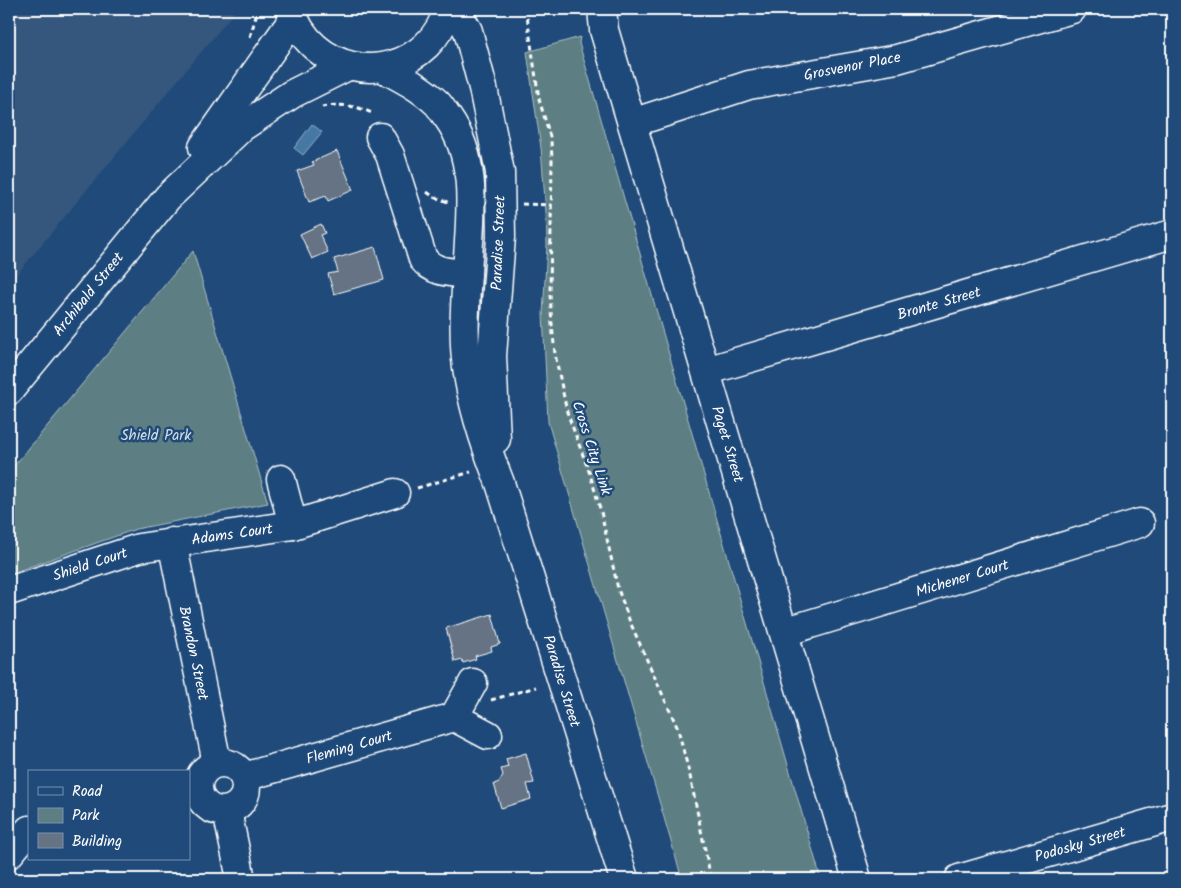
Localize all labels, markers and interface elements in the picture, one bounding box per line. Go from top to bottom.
street label: Grosvenor Place [802,46,903,88]
street label: Paradise Street [485,195,513,291]
street label: Archibald Street [47,247,130,342]
street label: Bronte Street [895,281,984,327]
street label: Cross City Link [565,398,618,499]
street label: Paget Street [704,403,750,486]
park label: Shield Park [121,424,192,448]
street label: Adams Court [190,517,274,553]
street label: Shield Court [50,542,131,588]
street label: Michener Court [913,553,1012,605]
street label: Brandon Street [171,604,215,703]
street label: Paradise Street [536,632,587,731]
street label: Fleming Court [303,724,395,772]
legend [28,770,190,860]
text: Road [72,780,103,804]
text: Park [72,804,100,828]
street label: Podosky Street [1032,820,1129,869]
text: Building [72,830,122,854]

